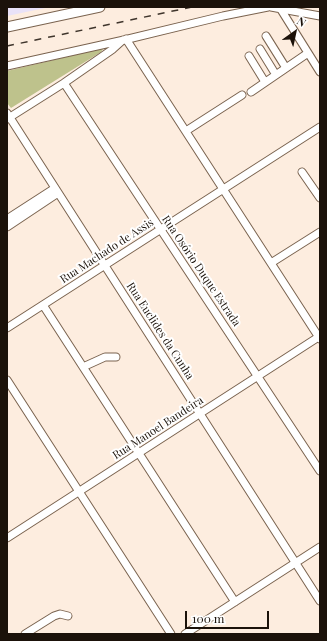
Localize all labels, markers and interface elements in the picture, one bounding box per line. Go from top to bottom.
north arrow [275,12,315,52]
text: N [294,13,309,30]
street label: Rua Osório Duque Estrada [159,213,243,329]
street label: Rua Machado de Assis [58,216,156,286]
street label: Rua Euclides da Cunha [124,280,196,382]
street label: Rua Manoel Bandeira [110,394,206,462]
scale bar [187,603,271,629]
text: 100 m [192,610,224,626]

